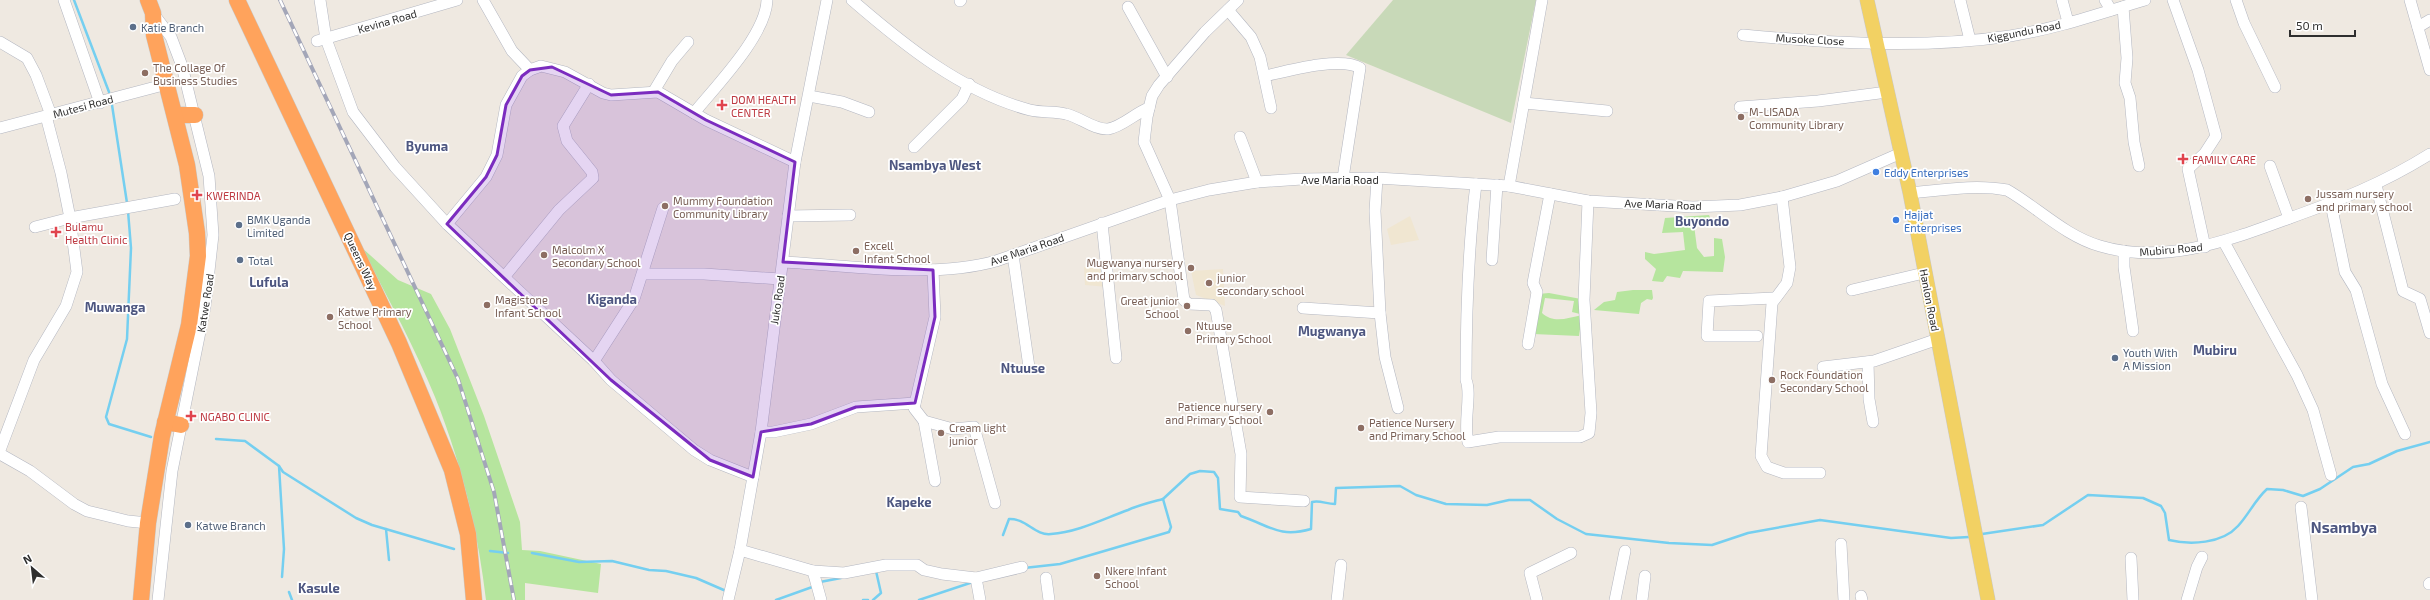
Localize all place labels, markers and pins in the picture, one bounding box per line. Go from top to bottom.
place label: Katie Branch [141,21,204,34]
marker: Katie Branch [128,22,138,32]
place label: The Collage Of Business Studies [153,61,238,87]
marker: The Collage Of Business Studies [140,68,150,78]
place label: DOM HEALTH CENTER [731,93,796,119]
marker: DOM HEALTH CENTER [716,99,728,111]
place label: M-LISADA Community Library [1749,105,1844,131]
marker: M-LISADA Community Library [1736,112,1746,122]
marker: FAMILY CARE [2177,153,2189,165]
place label: FAMILY CARE [2192,153,2256,166]
place label: Eddy Enterprises [1884,166,1969,179]
marker: Eddy Enterprises [1871,167,1881,177]
place label: Jussam nursery and primary school [2316,187,2413,213]
marker: KWERINDA [191,189,203,201]
place label: KWERINDA [206,189,261,202]
place label: Mummy Foundation Community Library [673,194,773,220]
marker: Jussam nursery and primary school [2303,194,2313,204]
marker: Mummy Foundation Community Library [660,201,670,211]
place label: Hajjat Enterprises [1904,208,1962,234]
place label: BMK Uganda Limited [247,213,310,239]
marker: Hajjat Enterprises [1891,215,1901,225]
place label: Bulamu Health Clinic [65,220,127,246]
marker: BMK Uganda Limited [234,220,244,230]
marker: Bulamu Health Clinic [50,226,62,238]
place label: Excell Infant School [864,239,931,265]
place label: Malcolm X Secondary School [552,243,641,269]
marker: Excell Infant School [851,246,861,256]
marker: Malcolm X Secondary School [539,250,549,260]
place label: Total [248,254,274,267]
marker: Total [235,255,245,265]
place label: Mugwanya nursery and primary school [1086,256,1184,282]
marker: Mugwanya nursery and primary school [1186,263,1196,273]
place label: junior secondary school [1217,271,1305,297]
marker: junior secondary school [1204,278,1214,288]
place label: Magistone Infant School [495,293,562,319]
place label: Great junior School [1120,294,1180,320]
marker: Magistone Infant School [482,300,492,310]
marker: Great junior School [1182,301,1192,311]
place label: Katwe Primary School [338,305,412,331]
marker: Katwe Primary School [325,312,335,322]
place label: Ntuuse Primary School [1196,319,1272,345]
marker: Ntuuse Primary School [1183,326,1193,336]
place label: Youth With A Mission [2123,346,2178,372]
marker: Youth With A Mission [2110,353,2120,363]
place label: Rock Foundation Secondary School [1780,368,1869,394]
marker: Rock Foundation Secondary School [1767,375,1777,385]
place label: Patience nursery and Primary School [1165,400,1263,426]
marker: Patience nursery and Primary School [1265,407,1275,417]
marker: NGABO CLINIC [185,410,197,422]
place label: NGABO CLINIC [200,410,270,423]
place label: Patience Nursery and Primary School [1369,416,1466,442]
place label: Cream light junior [949,421,1006,448]
marker: Patience Nursery and Primary School [1356,423,1366,433]
marker: Cream light junior [936,428,946,438]
place label: Katwe Branch [196,519,266,532]
marker: Katwe Branch [183,520,193,530]
place label: Nkere Infant School [1105,564,1167,590]
marker: Nkere Infant School [1092,571,1102,581]

